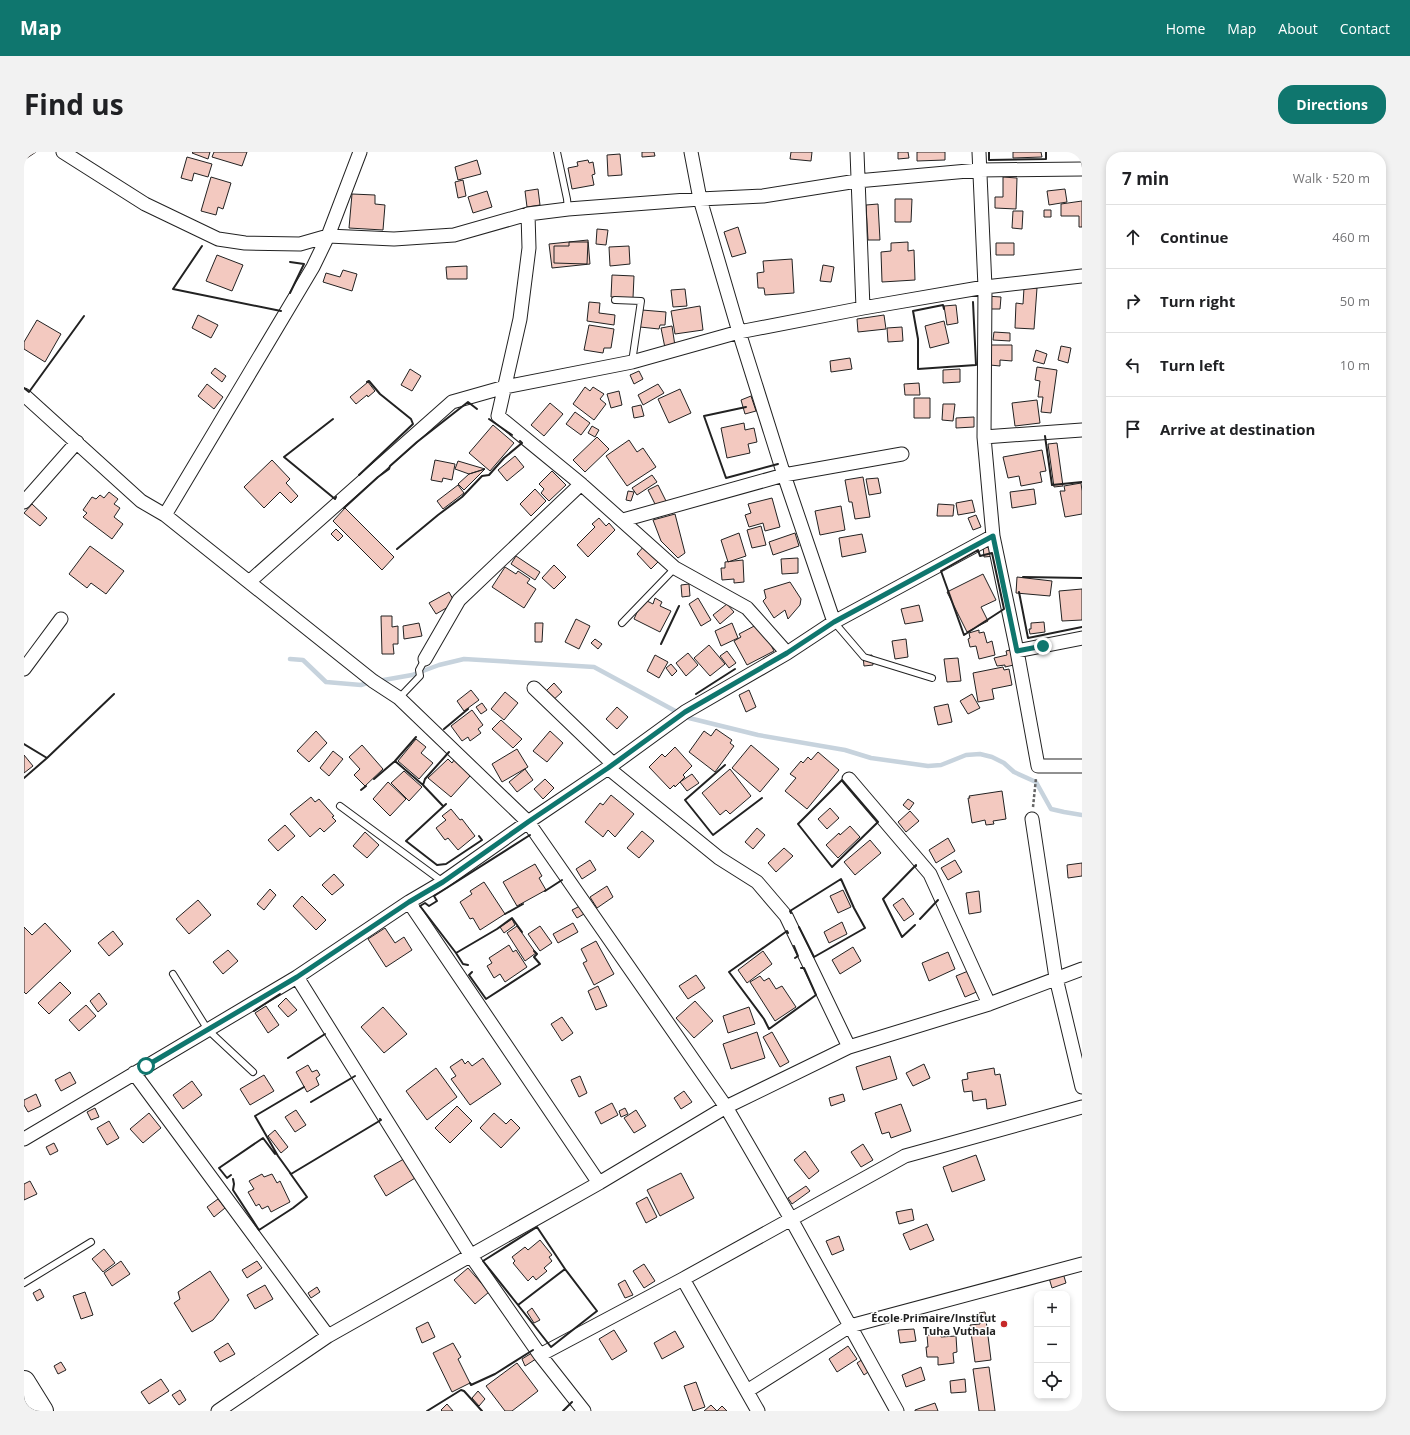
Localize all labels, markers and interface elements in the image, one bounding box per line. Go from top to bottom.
text: Map [20,15,61,41]
text: Home [1166,19,1205,38]
text: Map [1227,19,1256,38]
text: About [1278,19,1318,38]
text: Contact [1340,19,1390,38]
text: Find us [24,85,124,123]
button: Directions [1278,85,1386,124]
text: 7 min [1122,167,1169,190]
text: Walk · 520 m [1293,169,1370,187]
icon: ahead [1122,226,1144,248]
text: Continue [1160,227,1228,247]
text: 460 m [1332,228,1370,246]
icon: right [1122,290,1144,312]
text: Turn right [1160,291,1235,311]
text: 50 m [1340,292,1370,310]
icon: left [1122,354,1144,376]
text: Turn left [1160,355,1225,375]
text: 10 m [1340,356,1370,374]
icon: arrive [1122,418,1144,440]
text: Arrive at destination [1160,419,1315,439]
route end [1034,637,1052,655]
route start [137,1057,155,1075]
map controls [1034,1291,1070,1399]
button: + [1034,1291,1070,1327]
place label: École Primaire/Institut Tuha Vuthala [871,1310,996,1338]
marker: École Primaire/Institut Tuha Vuthala [999,1319,1009,1329]
button: − [1034,1327,1070,1363]
button: locate [1034,1363,1070,1399]

